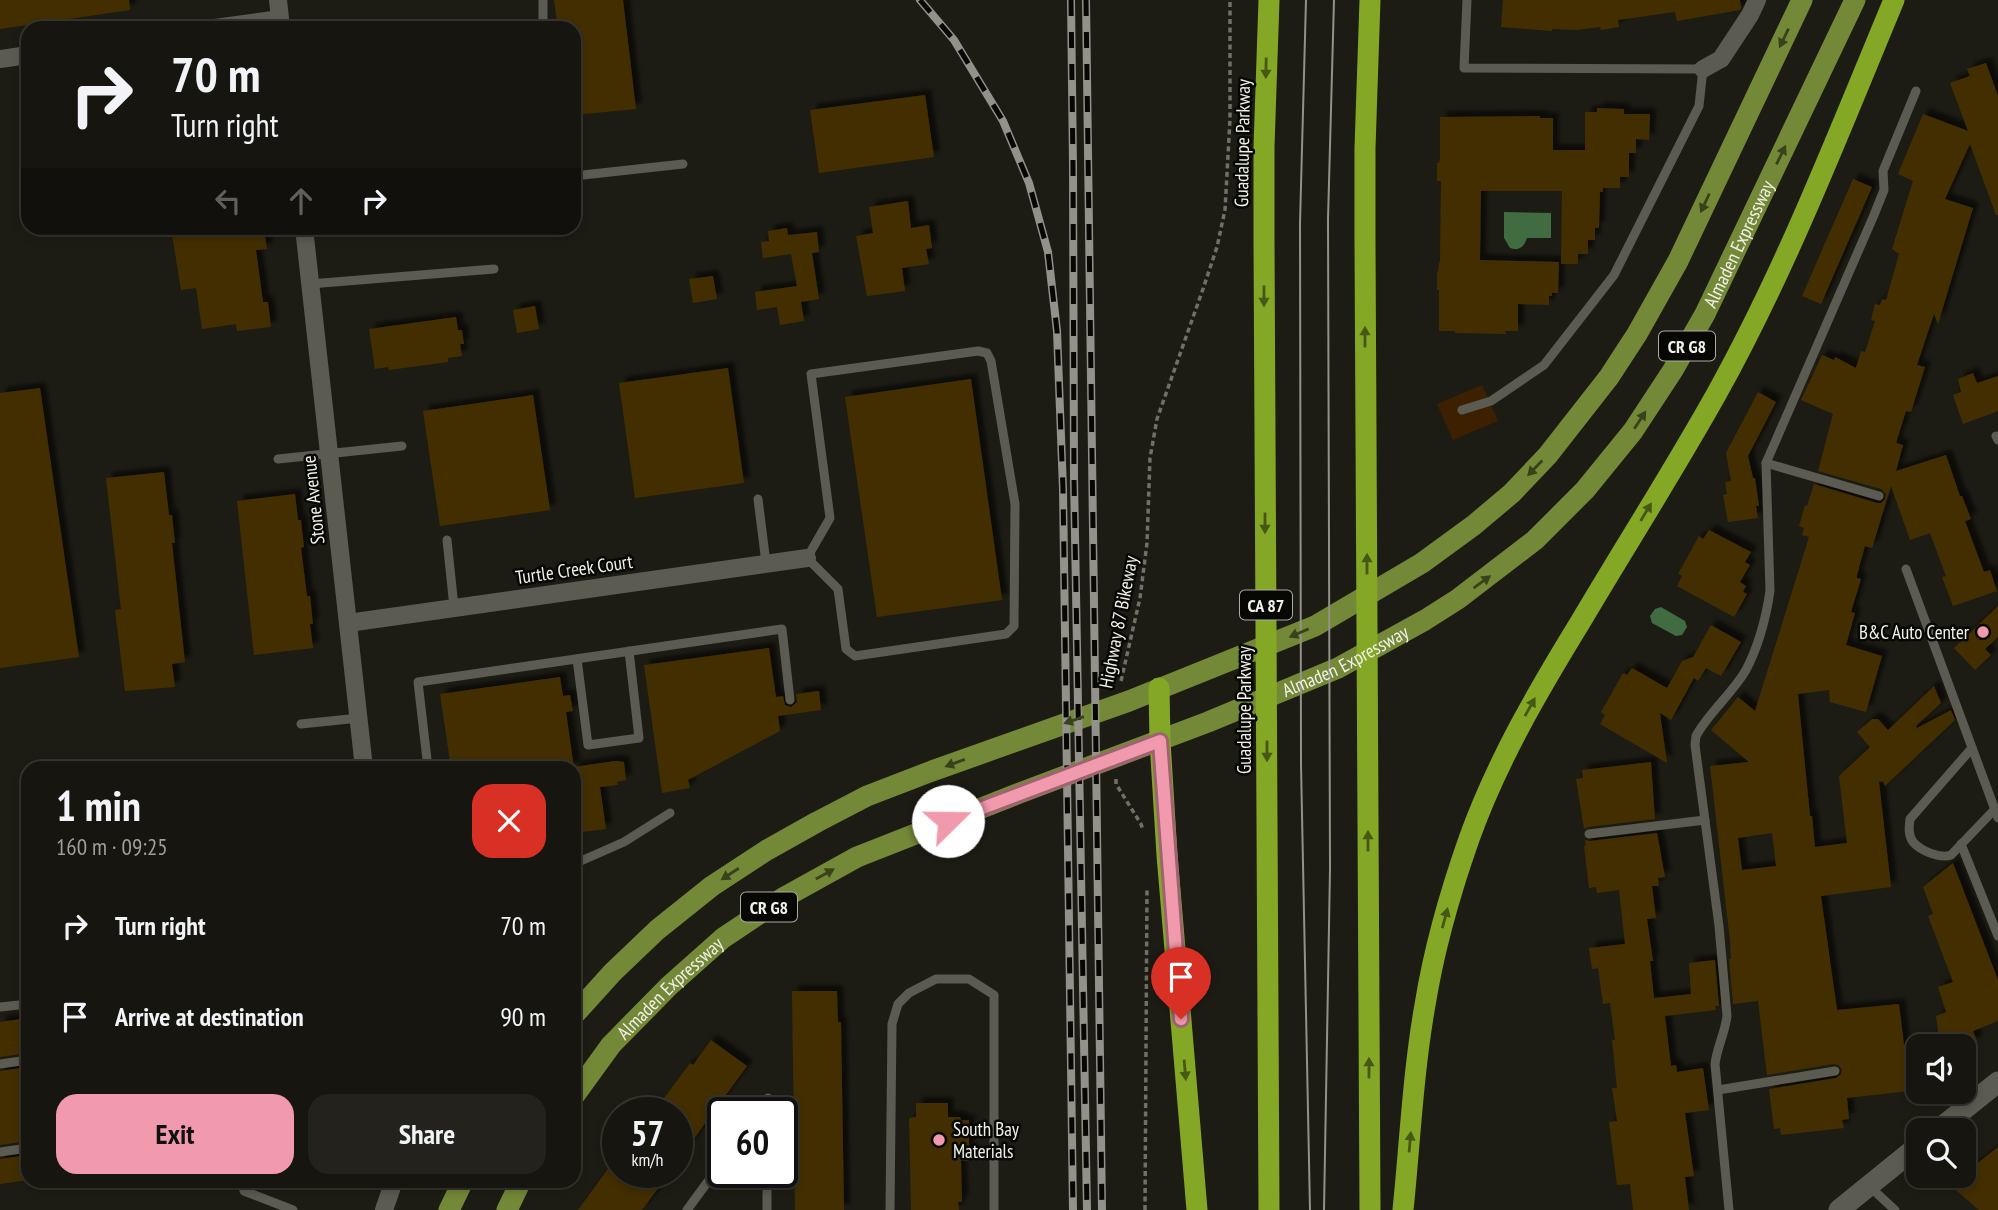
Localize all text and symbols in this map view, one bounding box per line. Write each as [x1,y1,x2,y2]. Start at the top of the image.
one-way arrow [1778,28,1790,48]
text: 70 m [171,42,260,106]
icon: right [56,49,147,140]
one-way arrow [1260,57,1272,79]
street label: Guadalupe Parkway [1229,78,1255,207]
text: Turn right [171,104,279,146]
one-way arrow [1775,145,1786,165]
street label: Almaden Expressway [1698,176,1779,311]
icon: left [209,182,247,220]
icon: ahead [282,182,320,220]
icon: right [355,182,393,220]
one-way arrow [1699,193,1711,213]
one-way arrow [1258,285,1270,307]
one-way arrow [1360,326,1371,348]
road number: CR G8 [1659,332,1715,360]
one-way arrow [1634,411,1647,430]
street label: Stone Avenue [296,454,330,546]
one-way arrow [1528,459,1544,476]
one-way arrow [1640,503,1653,522]
one-way arrow [1260,512,1271,534]
street label: Turtle Creek Court [514,549,635,589]
street label: Highway 87 Bikeway [1093,553,1143,690]
one-way arrow [1361,553,1373,575]
one-way arrow [1473,575,1491,589]
road number: CA 87 [1240,590,1292,620]
street label: Almaden Expressway [1278,619,1413,702]
place label: B&C Auto Center [1859,620,1970,644]
marker: B&C Auto Center [1975,624,1991,640]
one-way arrow [1288,628,1309,639]
street label: Guadalupe Parkway [1232,645,1256,774]
one-way arrow [1524,698,1536,717]
one-way arrow [1064,715,1085,726]
one-way arrow [1261,740,1273,762]
one-way arrow [944,758,965,769]
text: 1 min [56,778,141,833]
button: close [472,784,546,858]
position arrow [911,784,985,858]
one-way arrow [1362,830,1374,852]
text: 160 m · 09:25 [56,832,168,861]
one-way arrow [720,868,740,881]
one-way arrow [815,869,835,880]
road number: CR G8 [741,893,797,922]
icon: right [56,907,94,945]
one-way arrow [1440,907,1451,929]
text: Turn right [115,909,206,942]
text: 70 m [500,909,546,942]
street label: Almaden Expressway [612,931,729,1044]
pin [1151,947,1211,1019]
icon: arrive [1162,958,1200,996]
icon: arrive [56,998,94,1036]
text: Arrive at destination [115,1000,304,1033]
text: 90 m [500,1000,546,1033]
map controls [1906,1034,1976,1188]
button: sound [1906,1034,1976,1104]
one-way arrow [1363,1057,1375,1079]
one-way arrow [1180,1059,1191,1081]
button: Exit [56,1094,294,1174]
button: Share [308,1094,546,1174]
speed limit sign: 60 [707,1097,798,1188]
text: 57 [631,1110,664,1156]
place label: South Bay Materials [953,1117,1020,1163]
button: search [1906,1118,1976,1188]
one-way arrow [1404,1131,1415,1153]
marker: South Bay Materials [931,1132,947,1148]
text: km/h [632,1148,663,1171]

